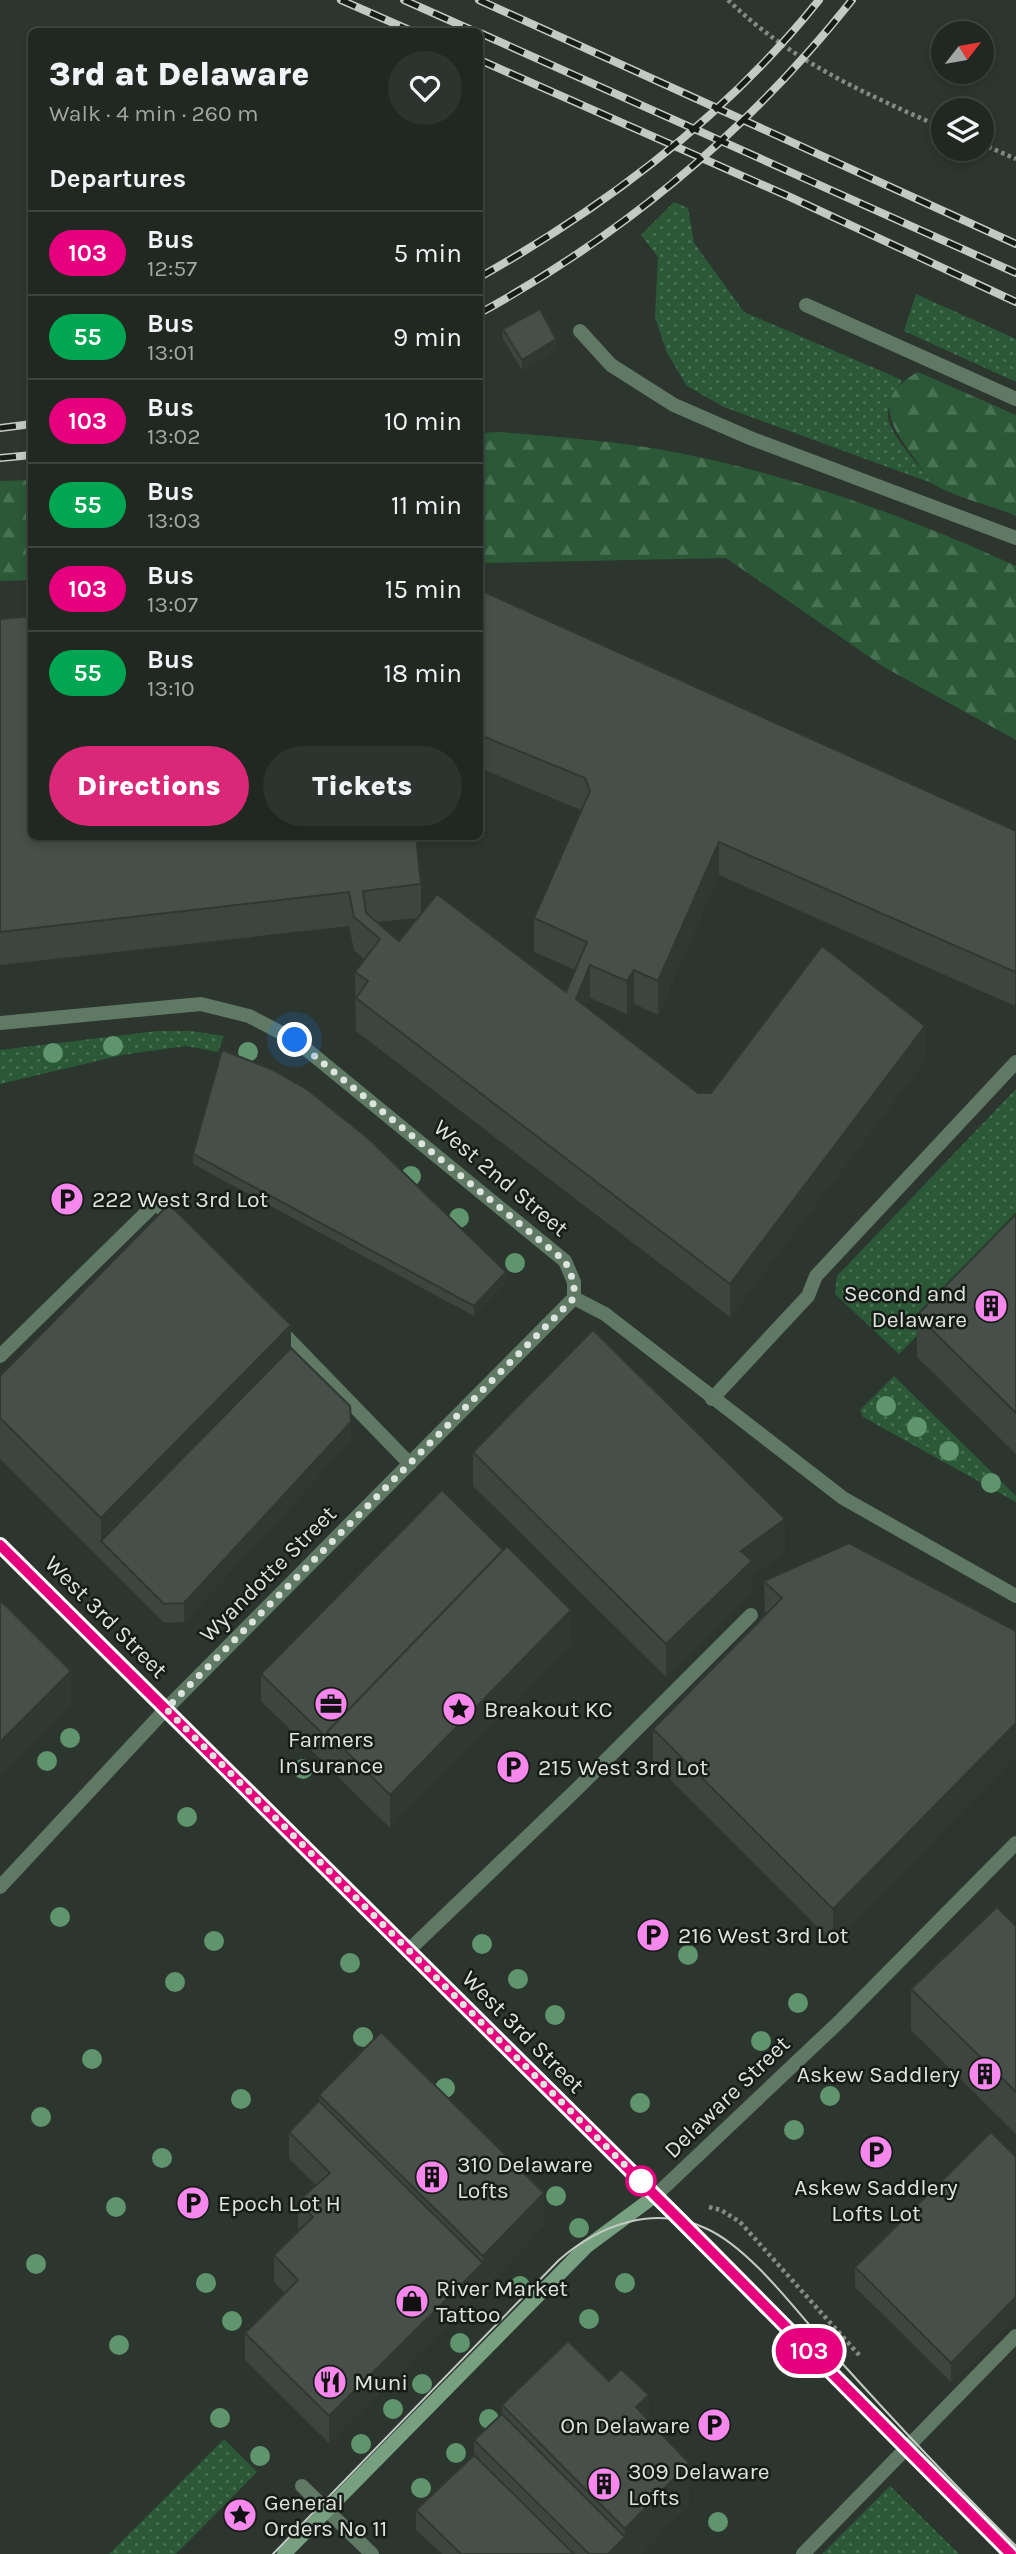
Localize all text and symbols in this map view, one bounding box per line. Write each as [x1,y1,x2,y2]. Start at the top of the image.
north arrow [931,21,994,84]
map controls [931,21,994,161]
button: heart [388,51,462,125]
text: 3rd at Delaware [49,55,309,93]
button: layers [931,98,994,161]
text: Walk · 4 min · 260 m [49,100,259,127]
text: Departures [49,163,186,194]
text: Bus [147,224,194,255]
text: 5 min [393,238,462,269]
text: 103 [68,239,107,267]
text: 12:57 [147,255,197,282]
text: Bus [147,308,194,339]
text: 9 min [393,322,462,353]
text: 55 [74,323,101,351]
text: 13:01 [147,339,195,366]
text: Bus [147,392,194,423]
text: 10 min [384,406,462,437]
text: 103 [68,407,107,435]
text: 13:02 [147,423,200,450]
text: Bus [147,476,194,507]
text: 11 min [391,490,462,521]
text: 55 [74,491,101,519]
text: 13:03 [147,507,201,534]
text: Bus [147,560,194,591]
text: 15 min [385,574,462,605]
text: 103 [68,575,107,603]
text: 13:07 [147,591,198,618]
text: Bus [147,644,194,675]
text: 18 min [383,658,462,689]
text: 55 [74,659,101,687]
text: 13:10 [147,675,195,702]
button: Directions [49,746,249,826]
button: Tickets [263,746,462,826]
your location [277,1022,312,1057]
street label: West 2nd Street [428,1114,574,1242]
parking icon: 222 West 3rd Lot [48,1180,86,1218]
place label: 222 West 3rd Lot [92,1186,269,1213]
place label: Second and Delaware [844,1280,967,1333]
building icon: Second and Delaware [972,1287,1010,1325]
street label: Wyandotte Street [194,1500,342,1648]
street label: West 3rd Street [39,1550,173,1684]
office icon: Farmers Insurance [312,1685,350,1723]
place icon: Breakout KC [440,1690,478,1728]
place label: Breakout KC [484,1696,613,1723]
place label: Farmers Insurance [279,1726,383,1779]
parking icon: 215 West 3rd Lot [494,1748,532,1786]
place label: 215 West 3rd Lot [538,1754,709,1781]
parking icon: 216 West 3rd Lot [634,1916,672,1954]
place label: 216 West 3rd Lot [678,1922,849,1949]
street label: West 3rd Street [456,1965,590,2099]
street label: Delaware Street [659,2030,796,2164]
building icon: Askew Saddlery [966,2055,1004,2093]
place label: Askew Saddlery [797,2061,960,2088]
parking icon: Askew Saddlery Lofts Lot [857,2133,895,2171]
place label: 310 Delaware Lofts [457,2151,593,2204]
building icon: 310 Delaware Lofts [413,2158,451,2196]
unlabelled marker [626,2166,656,2196]
place label: Askew Saddlery Lofts Lot [794,2174,958,2227]
parking icon: Epoch Lot H [174,2184,212,2222]
place label: Epoch Lot H [218,2190,341,2217]
place label: River Market Tattoo [436,2275,568,2328]
shop icon: River Market Tattoo [393,2282,431,2320]
line badge: 103 [769,2328,849,2374]
text: 103 [790,2337,828,2365]
restaurant icon: Muni [311,2363,349,2401]
place label: Muni [354,2369,408,2396]
parking icon: On Delaware [695,2406,733,2444]
place label: On Delaware [560,2412,690,2439]
place label: 309 Delaware Lofts [628,2458,770,2511]
building icon: 309 Delaware Lofts [585,2465,623,2503]
place label: General Orders No 11 [264,2489,387,2542]
place icon: General Orders No 11 [221,2496,259,2534]

